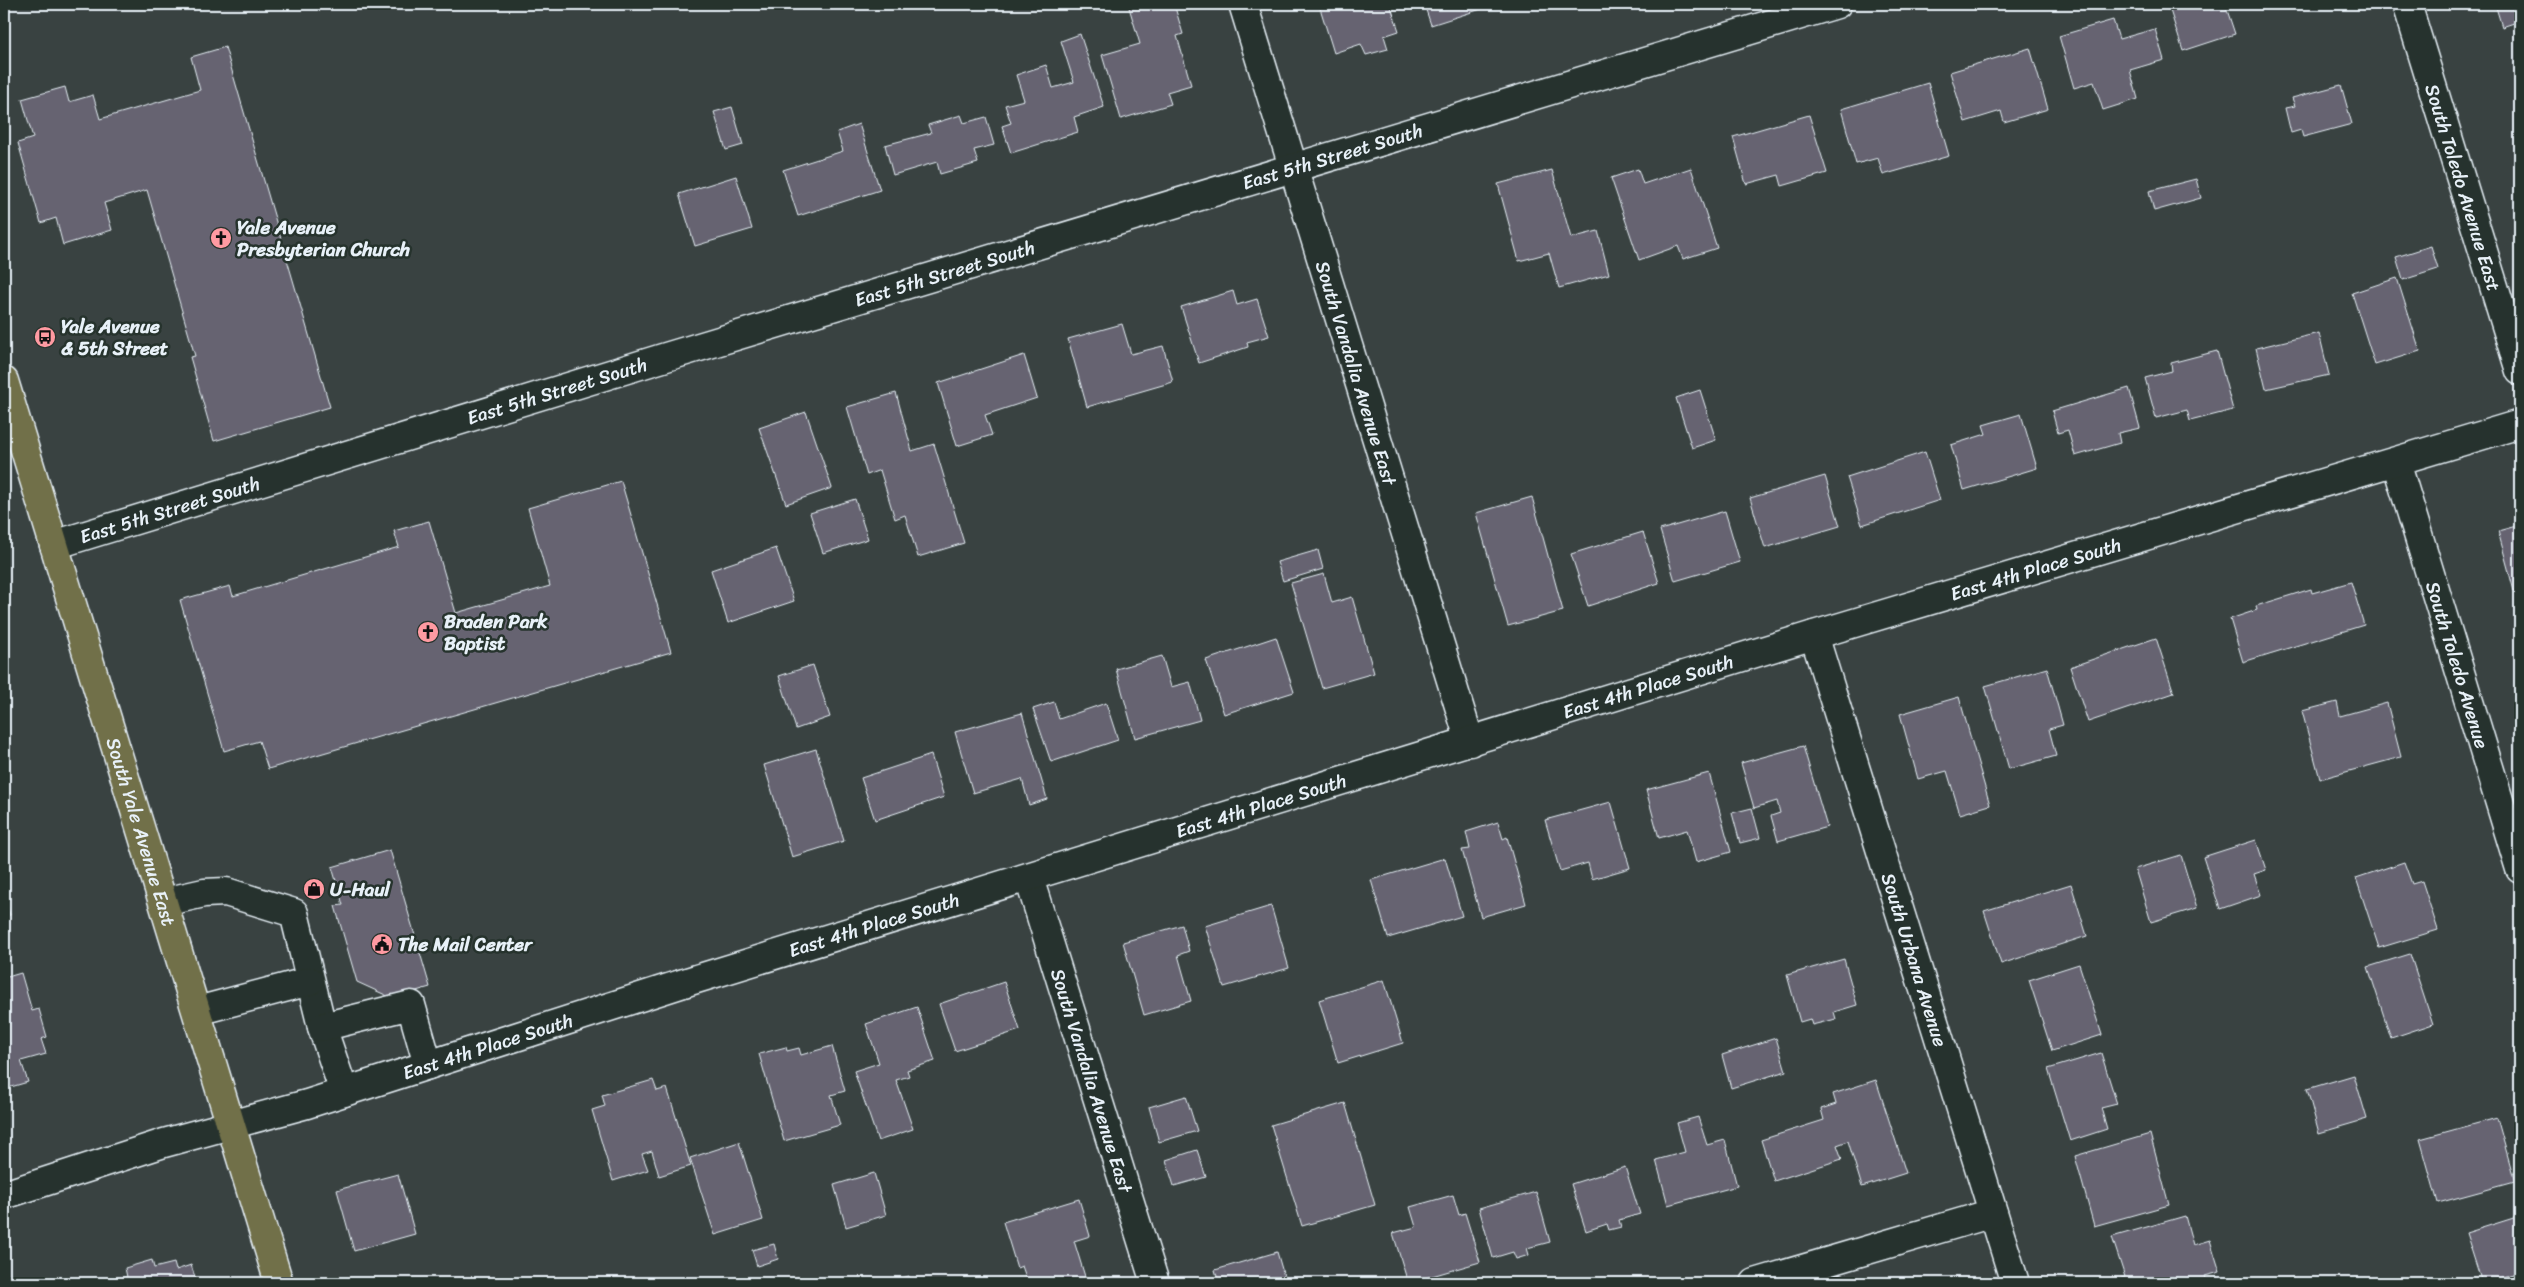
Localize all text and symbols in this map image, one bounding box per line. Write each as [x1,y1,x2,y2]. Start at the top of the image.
street label: South Toledo Avenue East [2416,80,2511,295]
street label: East 5th Street South [1238,113,1426,199]
place label: Yale Avenue Presbyterian Church [237,211,410,266]
church icon: Yale Avenue Presbyterian Church [209,226,233,250]
street label: East 5th Street South [850,230,1039,316]
street label: South Vandalia Avenue East [1306,257,1407,490]
place label: Yale Avenue & 5th Street [61,310,169,365]
bus stop icon: Yale Avenue & 5th Street [33,325,57,349]
street label: East 5th Street South [463,347,651,434]
street label: East 5th Street South [75,466,264,553]
street label: East 4th Place South [1946,528,2125,610]
street label: South Toledo Avenue [2417,577,2499,753]
place label: Braden Park Baptist [444,605,548,660]
church icon: Braden Park Baptist [416,620,440,644]
street label: East 4th Place South [1558,644,1737,728]
street label: South Yale Avenue East [97,733,186,930]
street label: East 4th Place South [1171,763,1350,847]
street label: South Urbana Avenue [1872,868,1957,1051]
place label: U-Haul [330,873,392,906]
shop icon: U-Haul [302,877,326,901]
street label: East 4th Place South [784,883,963,966]
place label: The Mail Center [398,928,534,961]
public building icon: The Mail Center [370,932,394,956]
street label: South Vandalia Avenue East [1042,964,1143,1198]
street label: East 4th Place South [398,1003,577,1089]

